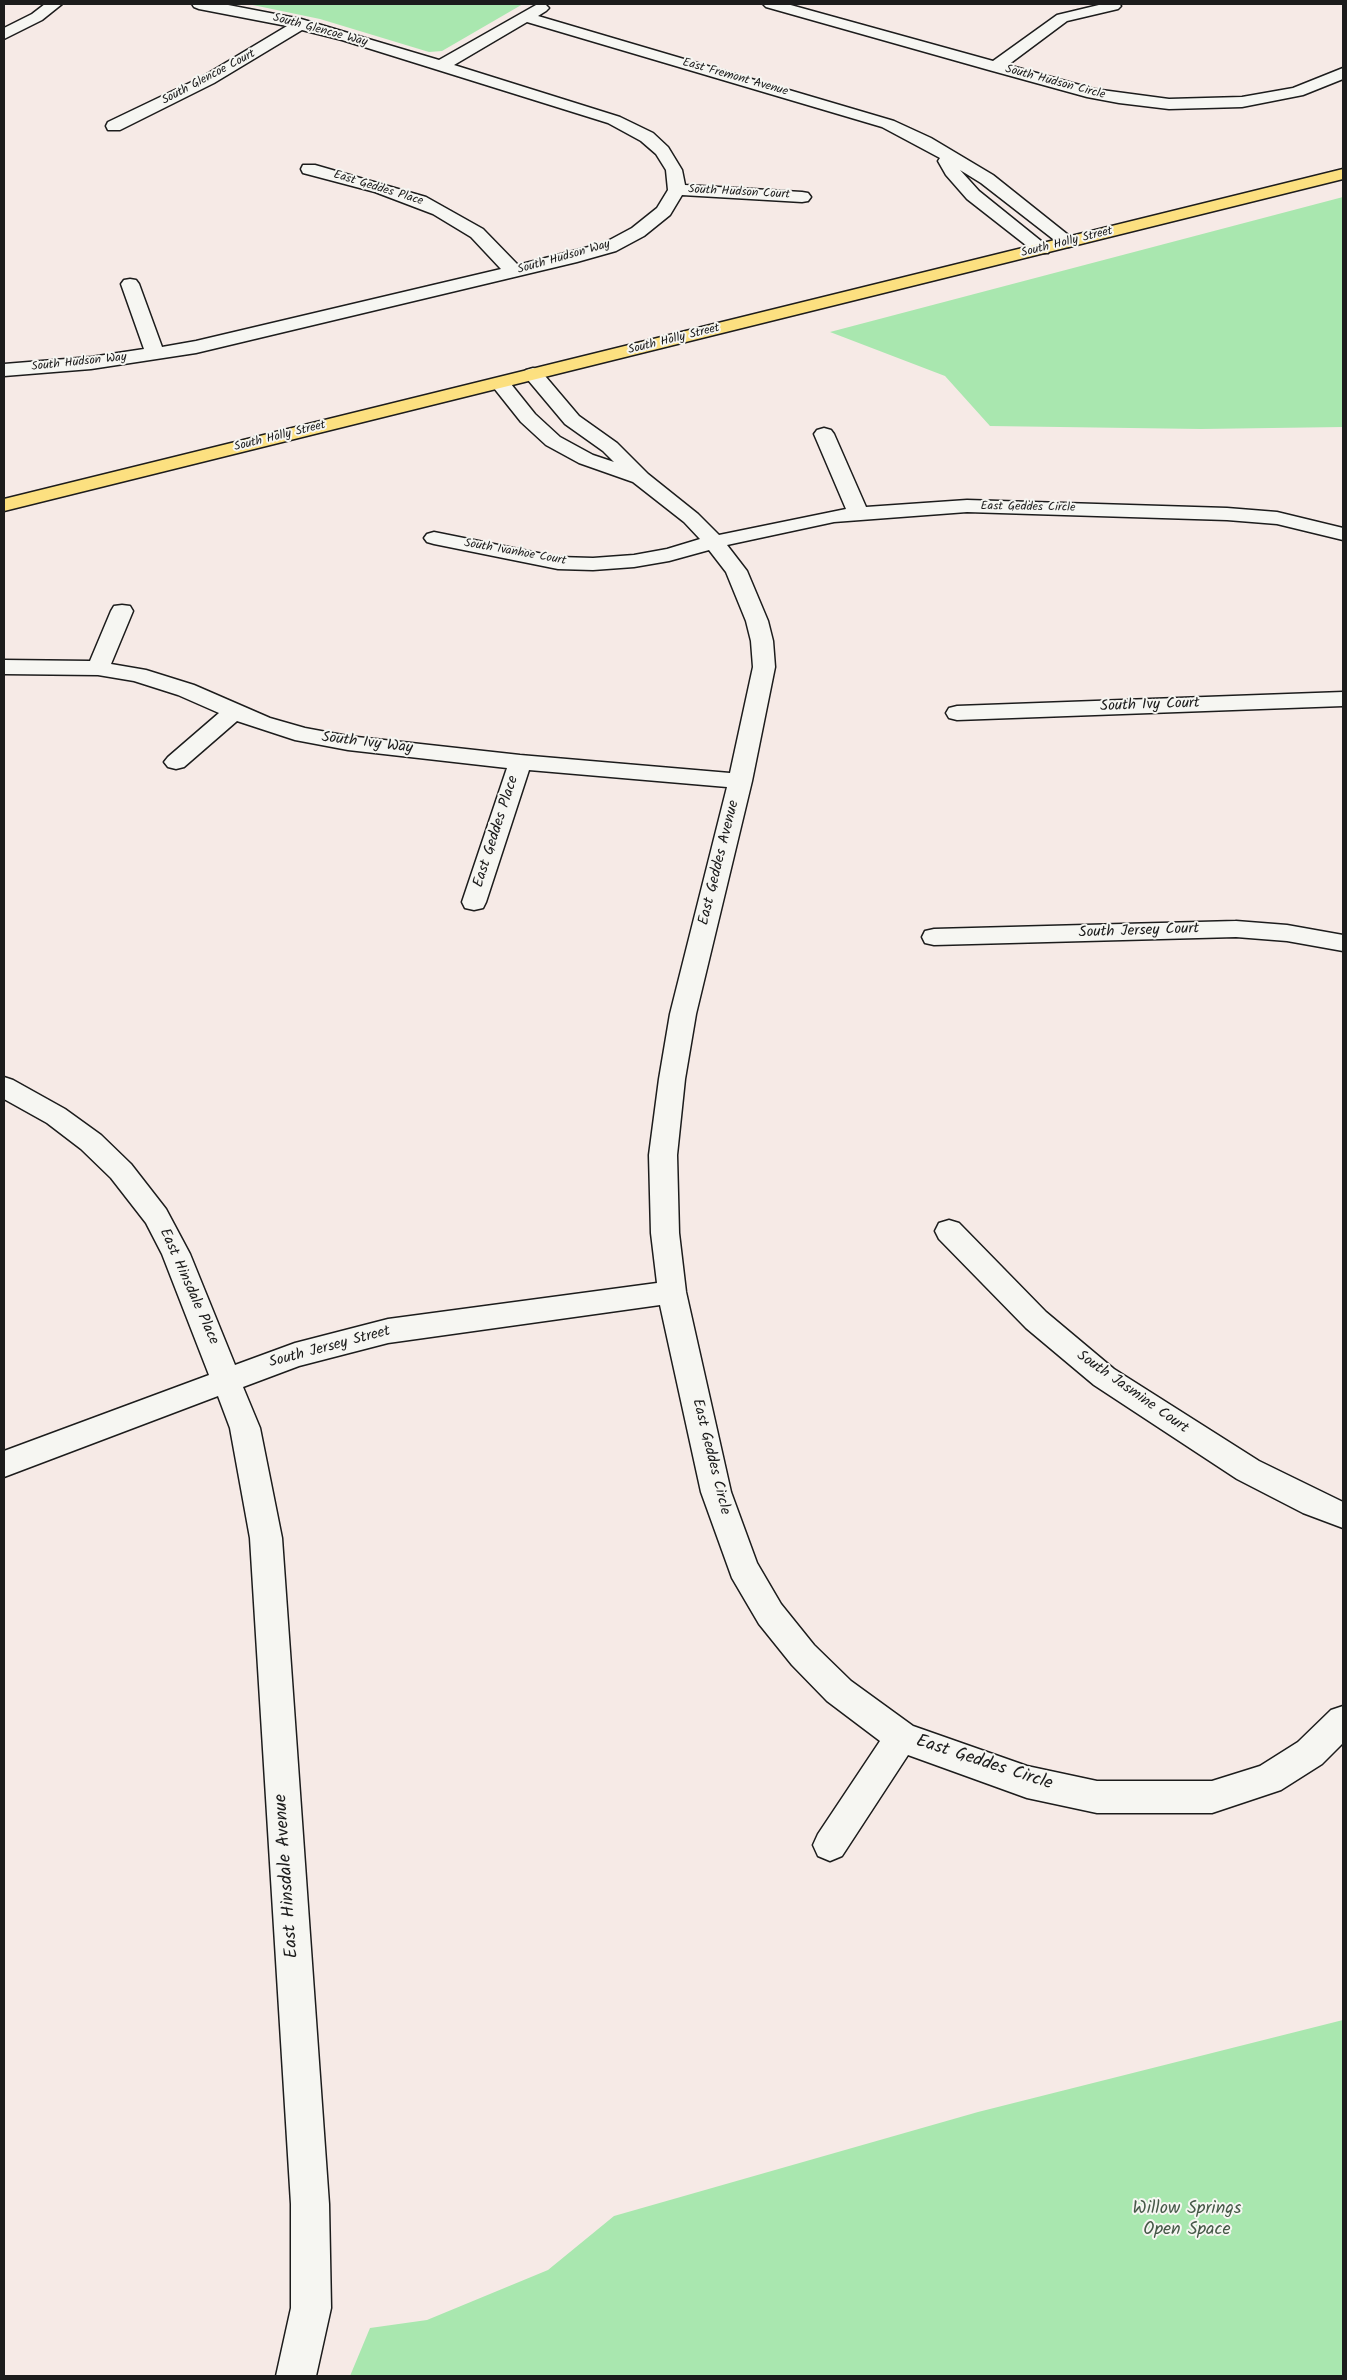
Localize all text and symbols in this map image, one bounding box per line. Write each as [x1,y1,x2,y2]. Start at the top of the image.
street label: South Glencoe Way [271,11,369,51]
street label: South Glencoe Court [160,47,258,109]
street label: East Fremont Avenue [681,56,789,100]
street label: South Hudson Circle [1004,63,1106,103]
street label: East Geddes Place [331,169,425,209]
street label: South Hudson Court [688,183,790,203]
street label: South Holly Street [1020,225,1114,261]
street label: South Hudson Way [516,238,612,278]
street label: South Holly Street [627,322,721,358]
street label: South Hudson Way [31,351,127,375]
street label: South Holly Street [233,419,327,455]
street label: East Geddes Circle [980,500,1076,516]
street label: South Ivanhoe Court [463,537,567,569]
street label: South Ivy Court [1100,695,1200,717]
street label: South Ivy Way [320,729,414,759]
street label: East Geddes Place [470,774,524,890]
street label: East Geddes Avenue [696,799,744,927]
street label: South Jersey Court [1078,921,1200,943]
street label: East Hinsdale Place [154,1226,222,1348]
street label: South Jersey Street [267,1323,393,1373]
street label: South Jasmine Court [1073,1348,1191,1438]
street label: East Geddes Circle [687,1397,733,1517]
street label: East Geddes Circle [913,1732,1055,1796]
street label: East Hinsdale Avenue [271,1793,305,1959]
park label: Willow Springs Open Space [1133,2199,1241,2242]

